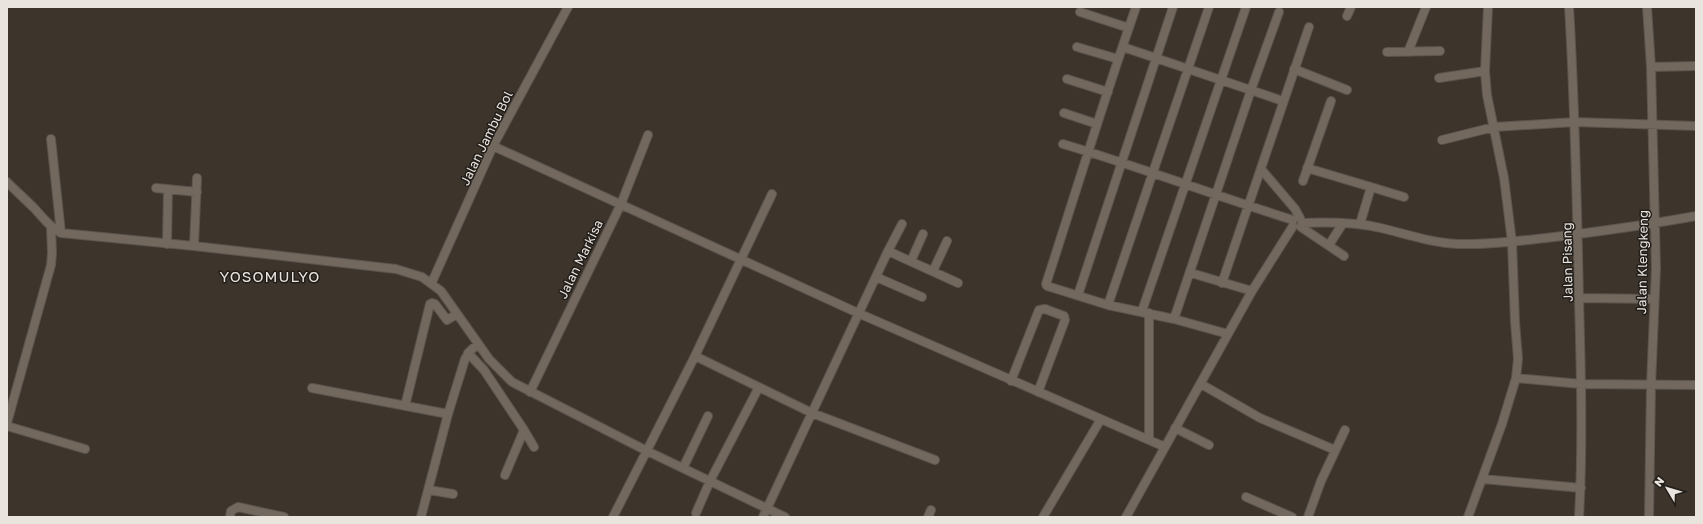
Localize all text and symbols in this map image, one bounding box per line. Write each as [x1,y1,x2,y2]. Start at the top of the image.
street label: Jalan Jambu Bol [456,88,516,188]
street label: Jalan Klengkeng [1633,210,1651,314]
street label: Jalan Markisa [554,217,606,301]
street label: Jalan Pisang [1558,222,1576,302]
district label: YOSOMULYO [220,267,320,285]
north arrow [1647,468,1687,508]
text: N [1651,474,1666,489]

